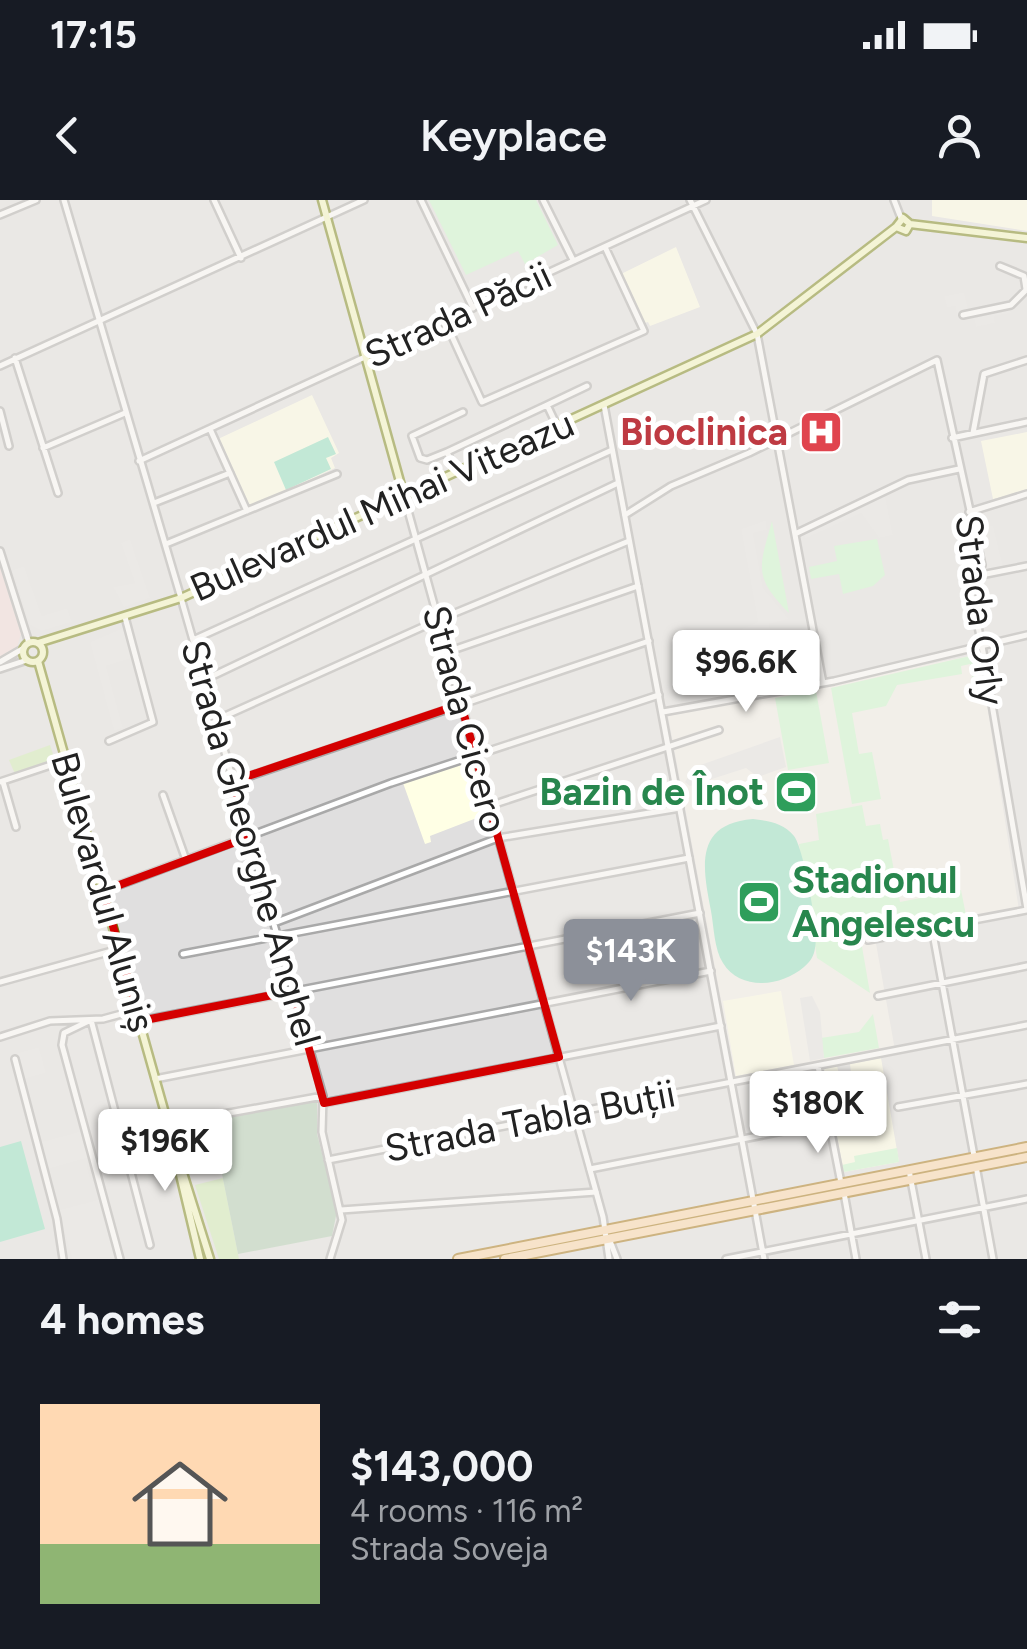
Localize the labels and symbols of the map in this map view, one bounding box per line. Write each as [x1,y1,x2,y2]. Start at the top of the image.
street label: Strada Păcii [358,252,558,378]
street label: Bulevardul Mihai Viteazu [183,401,581,611]
place label: Bioclinica [620,409,788,455]
hospital icon: Bioclinica [798,409,844,455]
street label: Strada Orly [945,512,1015,708]
street label: Strada Cicero [413,600,517,838]
pin: $96.6K [665,630,827,715]
street label: Strada Gheorghe Anghel [171,635,331,1051]
street label: Bulevardul Aluniș [41,747,165,1037]
place label: Bazin de Înot [539,769,764,815]
sports icon: Bazin de Înot [773,769,819,815]
place label: Stadionul Angelescu [792,857,975,947]
sports icon: Stadionul Angelescu [736,879,782,925]
pin: $143K [561,919,701,1004]
street label: Strada Tabla Buții [381,1070,679,1172]
pin: $180K [748,1071,888,1156]
pin: $196K [95,1109,235,1194]

